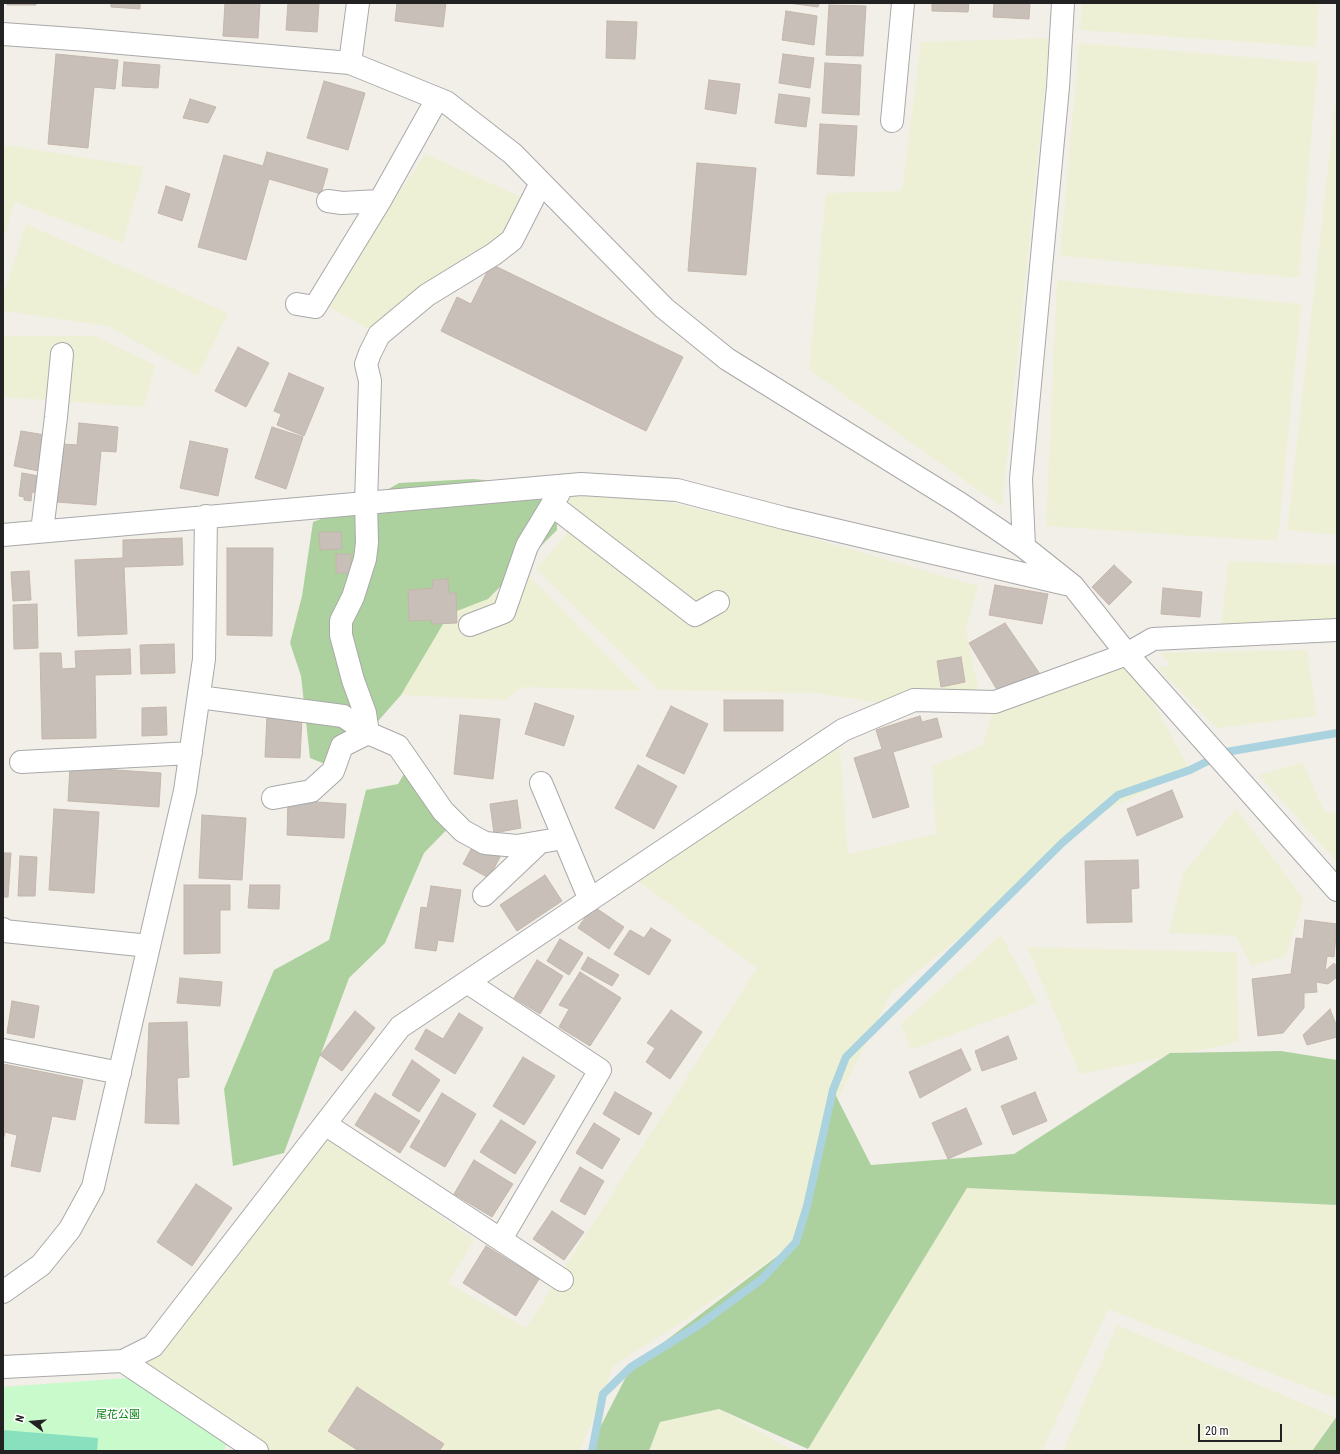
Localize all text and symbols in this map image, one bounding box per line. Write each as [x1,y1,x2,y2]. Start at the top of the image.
north arrow [12,1402,52,1442]
park label: 尾花公園 [96,1408,140,1422]
text: N [13,1414,27,1424]
scale bar [1200,1416,1284,1442]
text: 20 m [1205,1424,1229,1438]

